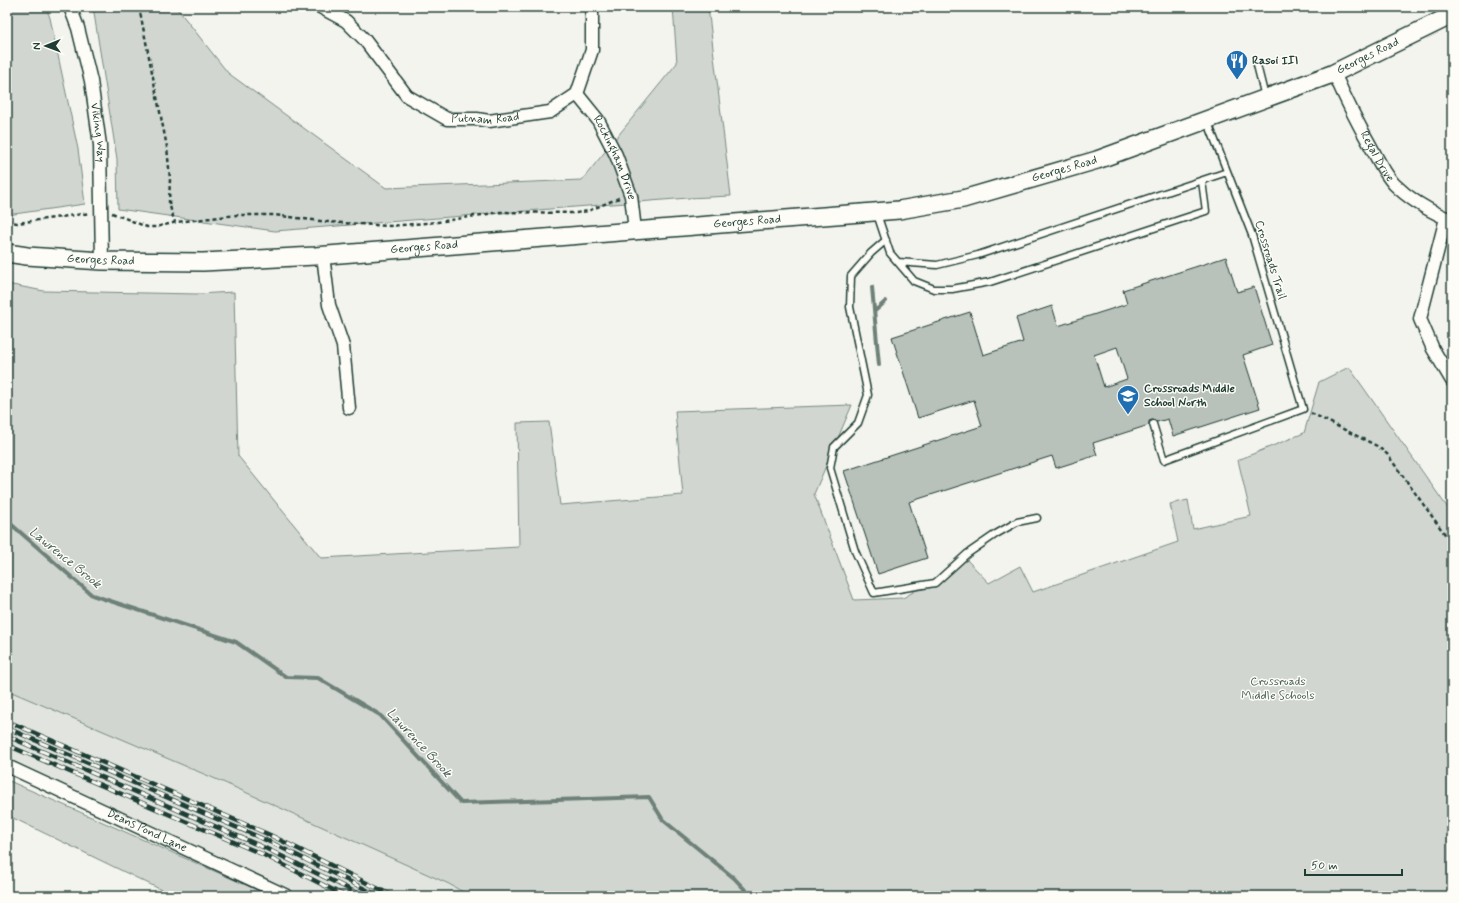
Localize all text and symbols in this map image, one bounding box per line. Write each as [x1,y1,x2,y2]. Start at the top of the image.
north arrow [26,26,66,66]
street label: Georges Road [1334,34,1402,79]
text: N [30,42,44,50]
restaurant icon: Rasoi III [1224,48,1250,81]
place label: Rasoi III [1252,53,1298,69]
street label: Viking Way [86,102,108,162]
street label: Putnam Road [451,109,520,129]
street label: Rockingham Drive [589,112,639,201]
street label: Regal Drive [1356,128,1398,186]
street label: Georges Road [1030,152,1099,187]
street label: Georges Road [713,211,782,233]
street label: Crossroads Trail [1250,218,1290,302]
street label: Georges Road [390,237,459,258]
street label: Georges Road [66,251,135,269]
place label: Crossroads Middle School North [1144,381,1235,411]
school or university icon: Crossroads Middle School North [1115,383,1141,416]
water label: Lawrence Brook [25,524,106,593]
park label: Crossroads Middle Schools [1241,674,1315,704]
water label: Lawrence Brook [383,705,456,782]
street label: Deans Pond Lane [104,805,190,856]
scale bar [1305,851,1402,877]
text: 50 m [1311,858,1338,874]

